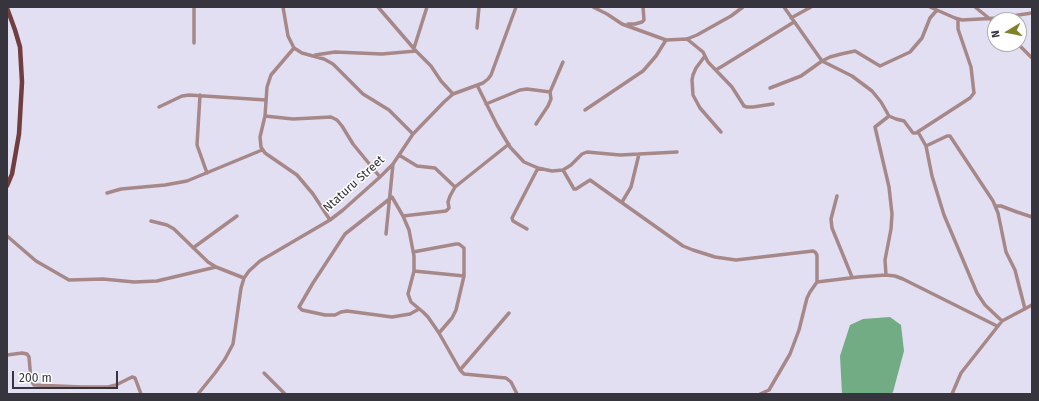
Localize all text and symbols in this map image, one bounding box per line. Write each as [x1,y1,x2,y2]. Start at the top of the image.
north arrow [987,12,1027,52]
text: N [989,29,1003,39]
street label: Ntaturu Street [320,153,388,215]
scale bar [14,363,120,389]
text: 200 m [19,371,52,385]

